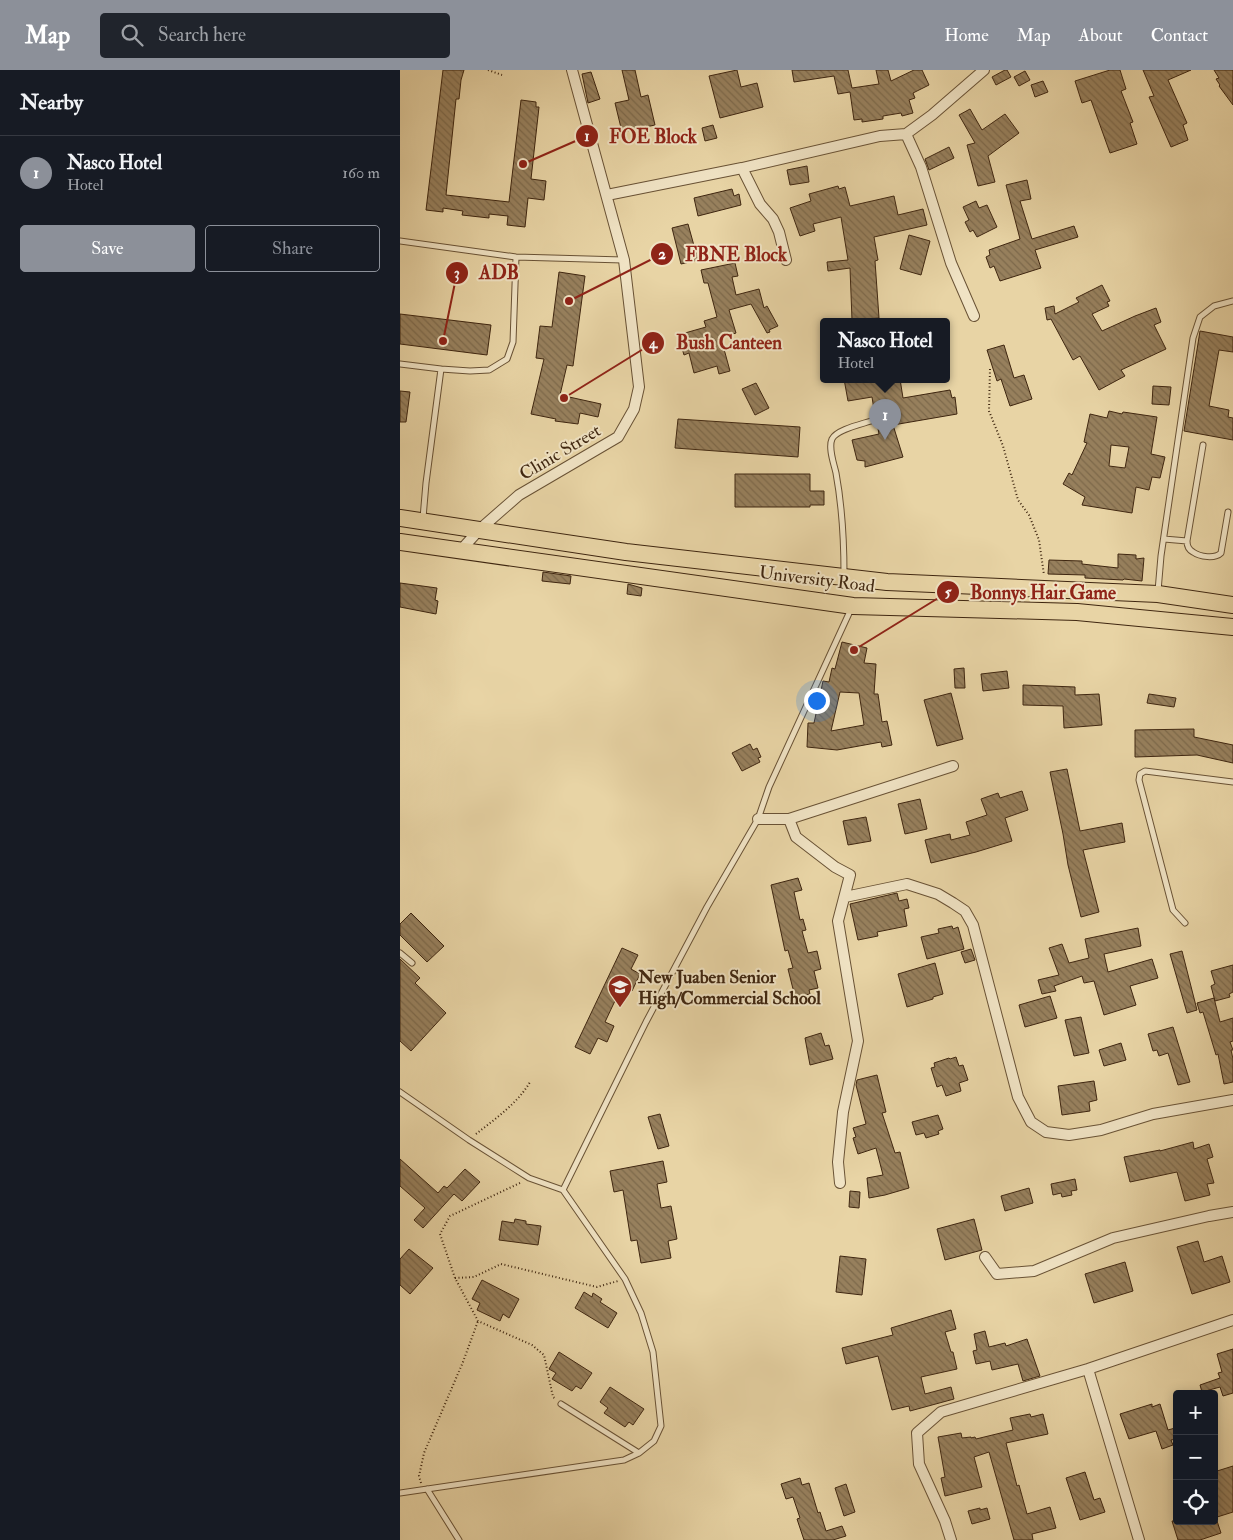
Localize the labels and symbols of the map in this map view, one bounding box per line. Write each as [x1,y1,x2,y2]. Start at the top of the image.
callout: FOE Block [574,119,707,153]
text: FOE Block [609,125,698,149]
text: 1 [584,127,590,146]
callout: FBNE Block [650,237,797,271]
text: FBNE Block [685,243,788,267]
text: 2 [658,245,666,264]
callout: ADB [444,256,529,290]
text: ADB [478,261,519,285]
text: 3 [454,264,460,283]
callout: Bush Canteen [641,326,791,360]
text: Bush Canteen [676,331,782,355]
text: 4 [648,334,658,353]
pin: 1 [869,399,901,440]
street label: Clinic Street [515,419,605,486]
street label: University Road [758,561,876,598]
callout: Bonnys Hair Game [935,575,1126,609]
text: Bonnys Hair Game [970,581,1116,606]
text: 5 [945,583,952,602]
your location [804,688,830,714]
place label: New Juaben Senior High/Commercial School [637,966,821,1010]
school or university icon: New Juaben Senior High/Commercial School [607,974,633,1008]

